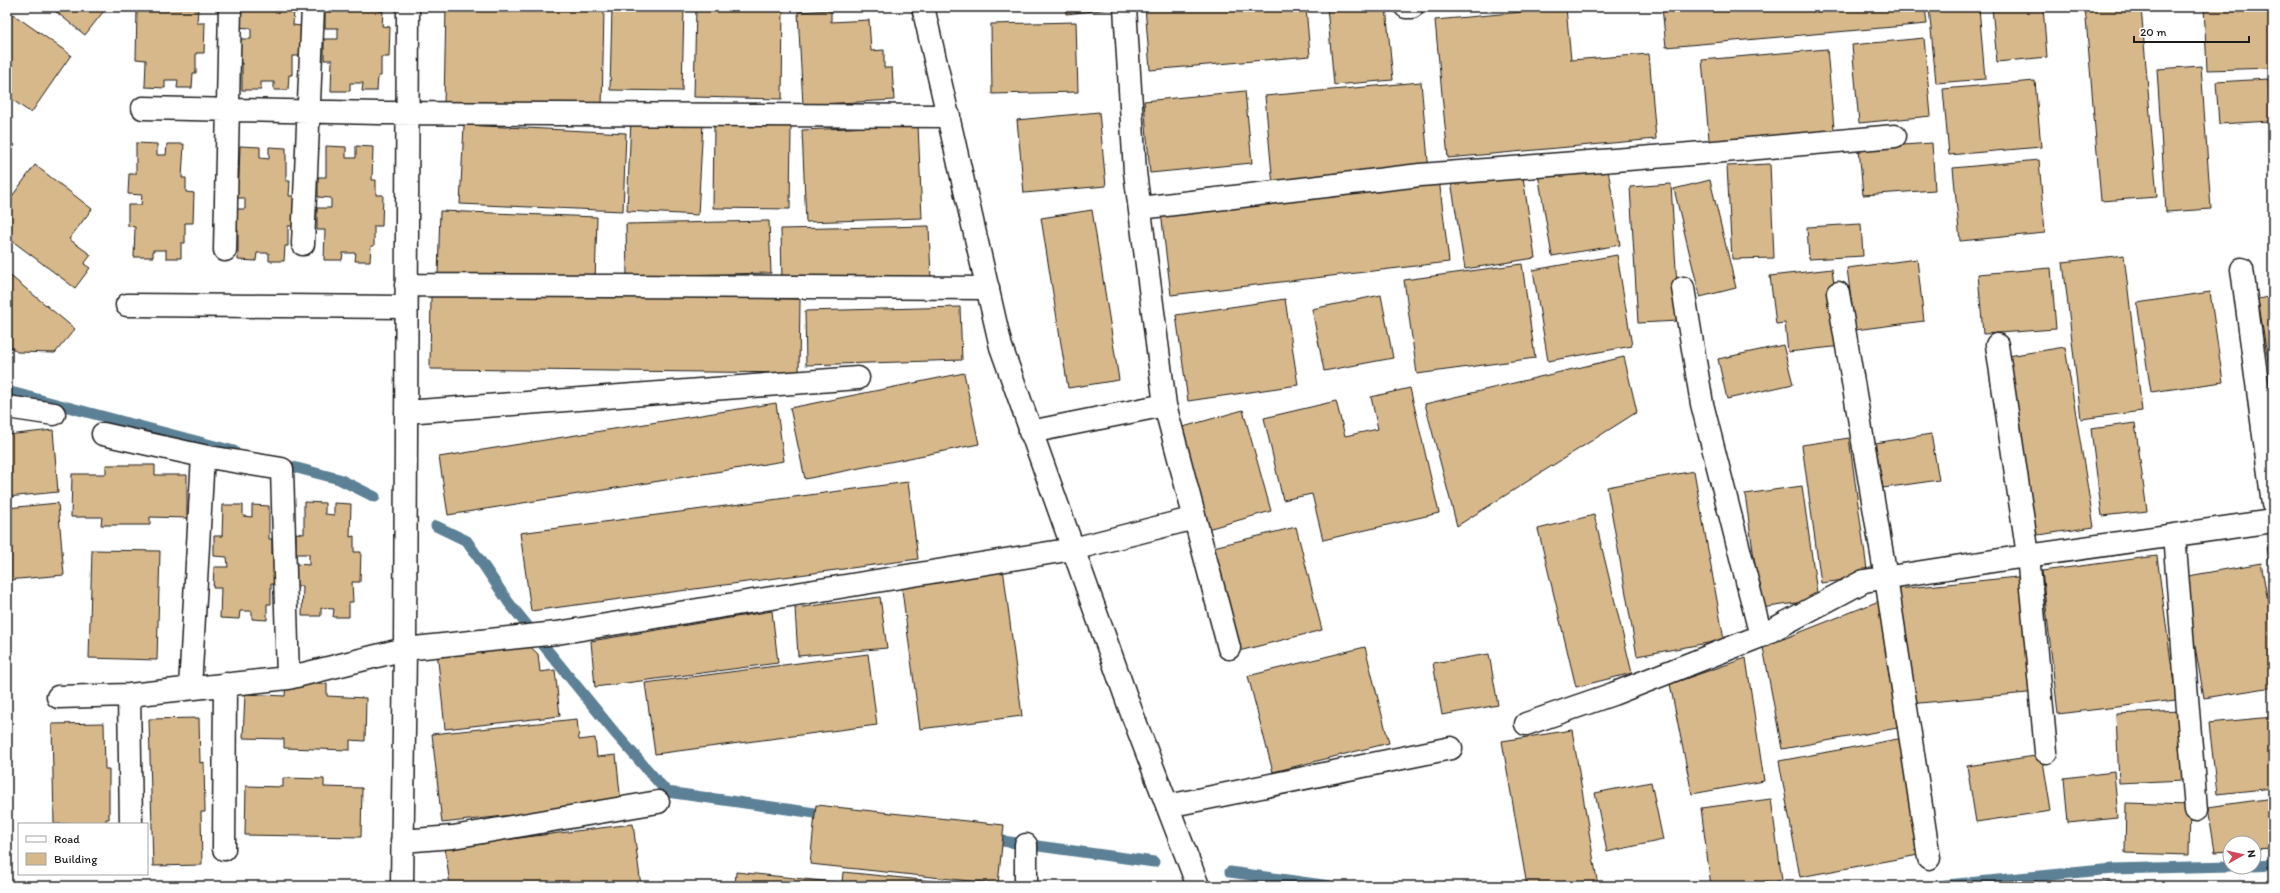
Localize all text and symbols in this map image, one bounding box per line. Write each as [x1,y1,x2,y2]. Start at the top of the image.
scale bar [2134,18,2249,44]
text: 20 m [2140,25,2167,39]
legend [18,823,148,875]
text: Road [54,832,80,846]
north arrow [2222,835,2262,875]
text: N [2244,849,2258,858]
text: Building [54,852,98,866]

